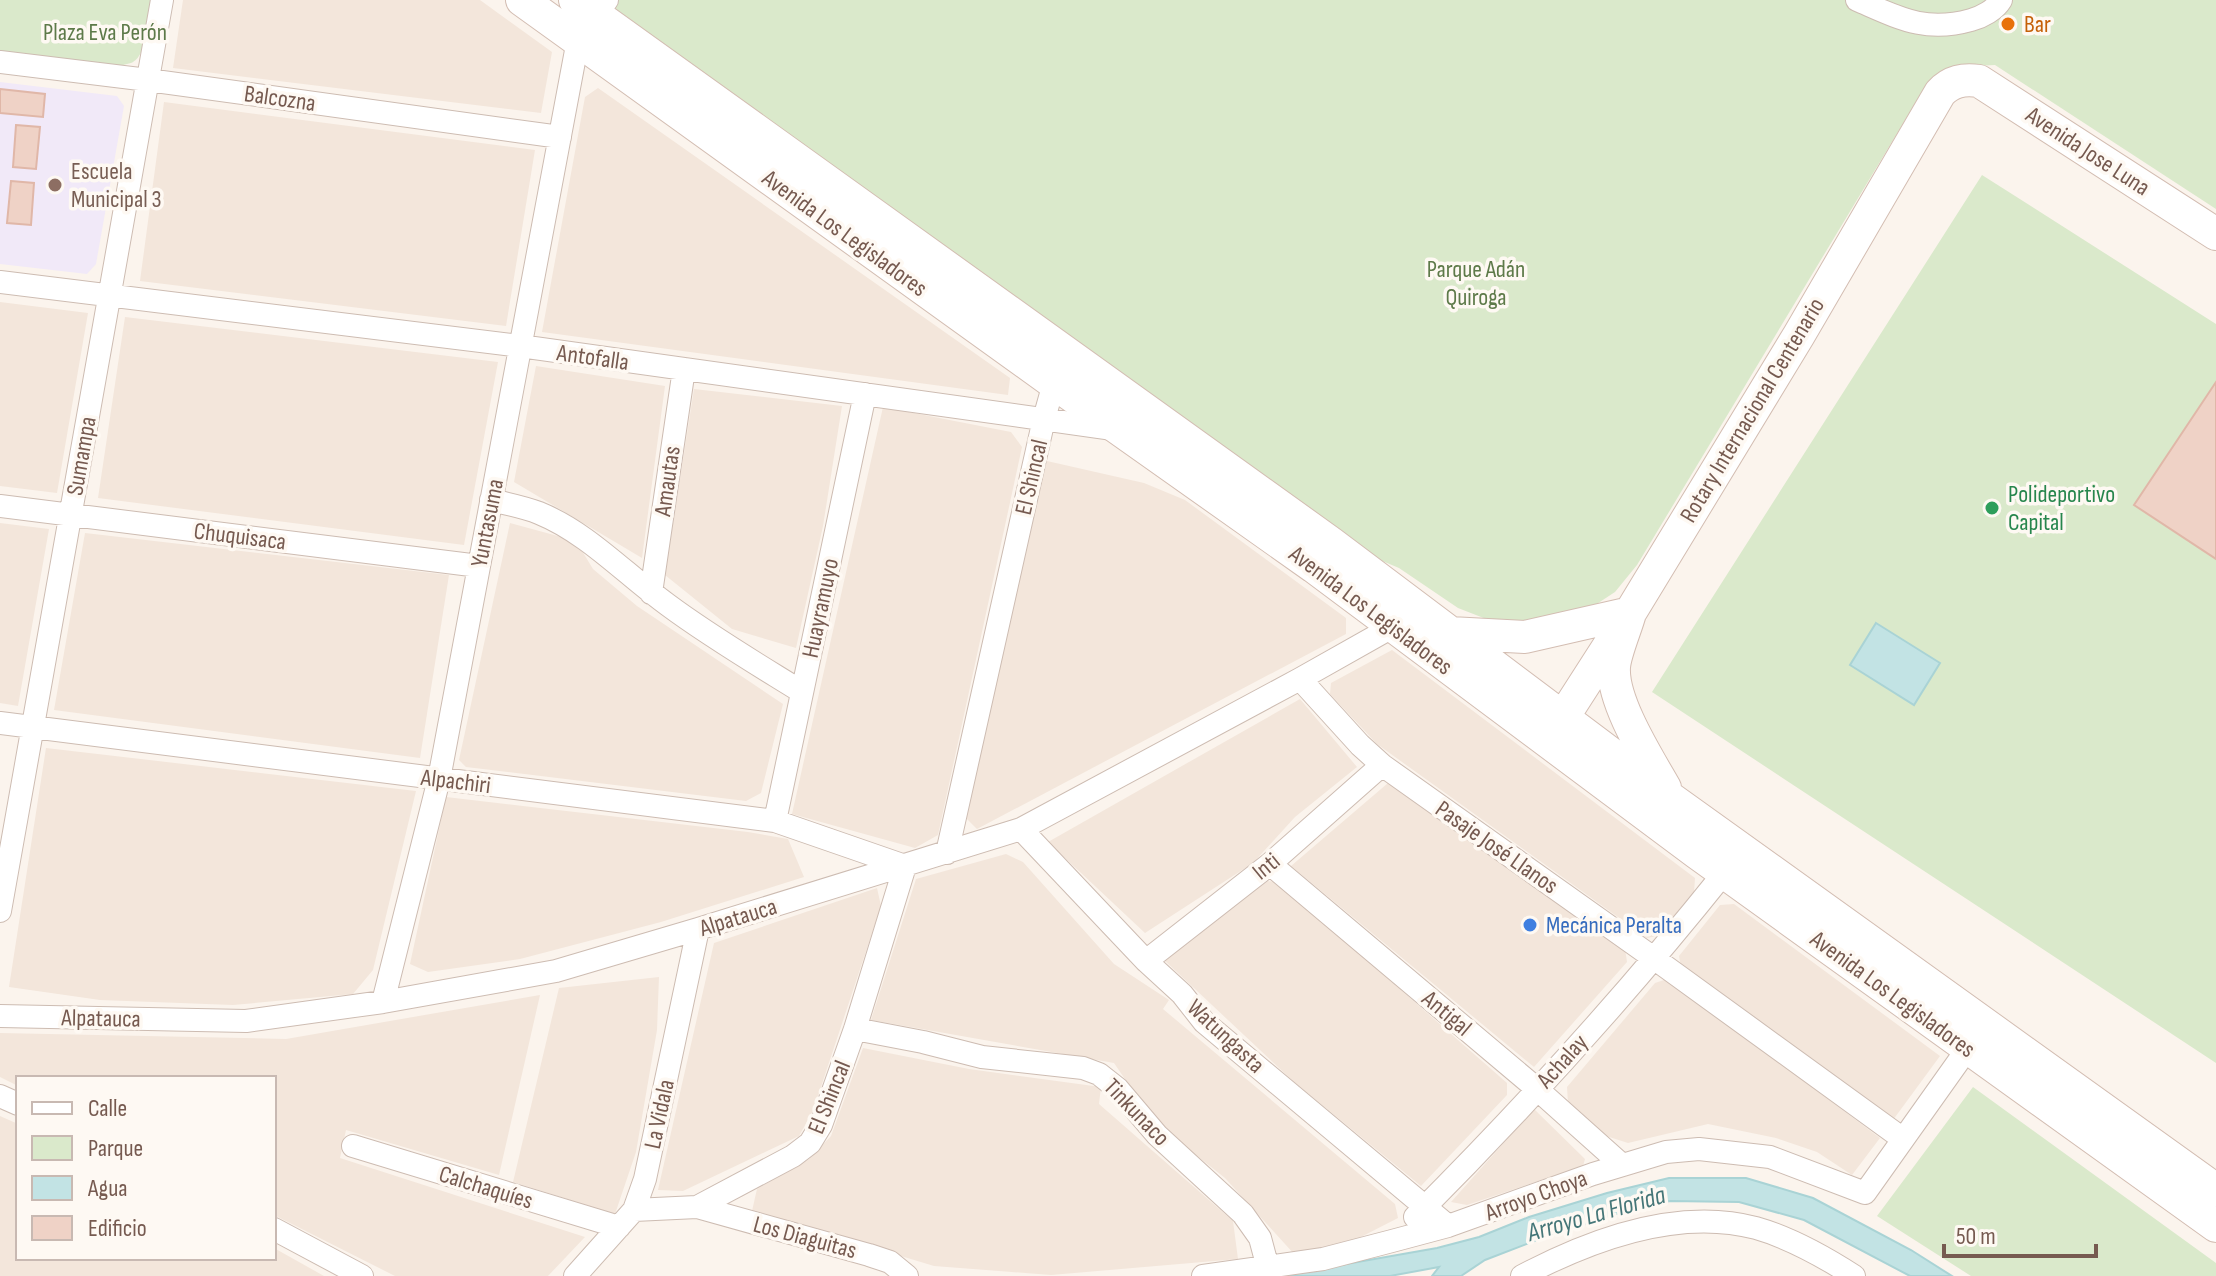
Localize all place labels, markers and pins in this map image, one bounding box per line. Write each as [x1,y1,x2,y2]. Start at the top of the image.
place label: Bar [2024,10,2051,39]
marker: Bar [1999,15,2017,33]
place label: Escuela Municipal 3 [71,157,162,214]
marker: Escuela Municipal 3 [46,176,64,194]
place label: Polideportivo Capital [2008,480,2115,537]
marker: Polideportivo Capital [1983,499,2001,517]
place label: Mecánica Peralta [1546,911,1682,940]
marker: Mecánica Peralta [1521,916,1539,934]

